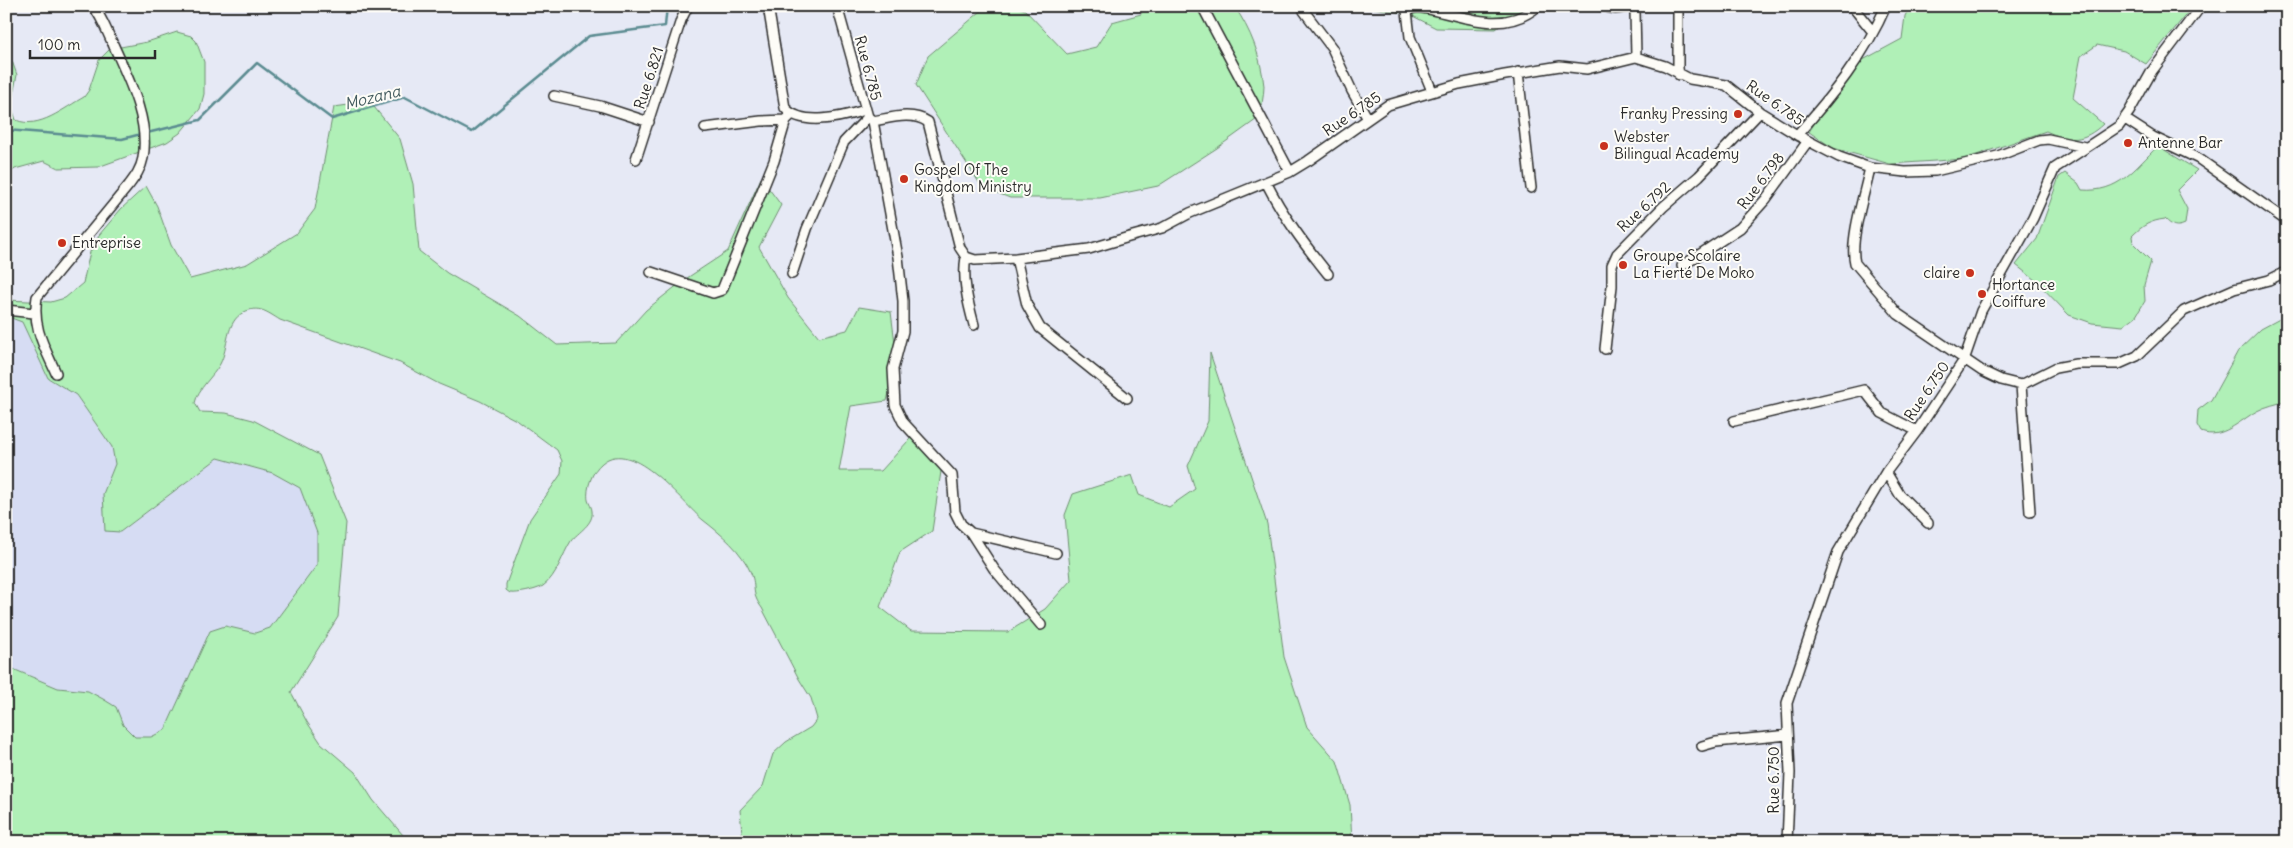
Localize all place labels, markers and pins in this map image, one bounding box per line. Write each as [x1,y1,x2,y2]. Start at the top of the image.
place label: Franky Pressing [1620,104,1728,123]
marker: Franky Pressing [1732,108,1744,120]
place label: Webster Bilingual Academy [1614,127,1739,163]
place label: Antenne Bar [2138,133,2223,152]
marker: Antenne Bar [2122,137,2134,149]
marker: Webster Bilingual Academy [1598,140,1610,152]
place label: Gospel Of The Kingdom Ministry [914,160,1032,196]
marker: Gospel Of The Kingdom Ministry [898,173,910,185]
place label: Entreprise [72,233,141,252]
marker: Entreprise [56,237,68,249]
place label: Groupe Scolaire La Fierté De Moko [1633,246,1755,282]
marker: Groupe Scolaire La Fierté De Moko [1617,259,1629,271]
place label: claire [1923,263,1960,282]
marker: claire [1964,267,1976,279]
place label: Hortance Coiffure [1992,275,2055,311]
marker: Hortance Coiffure [1976,288,1988,300]

